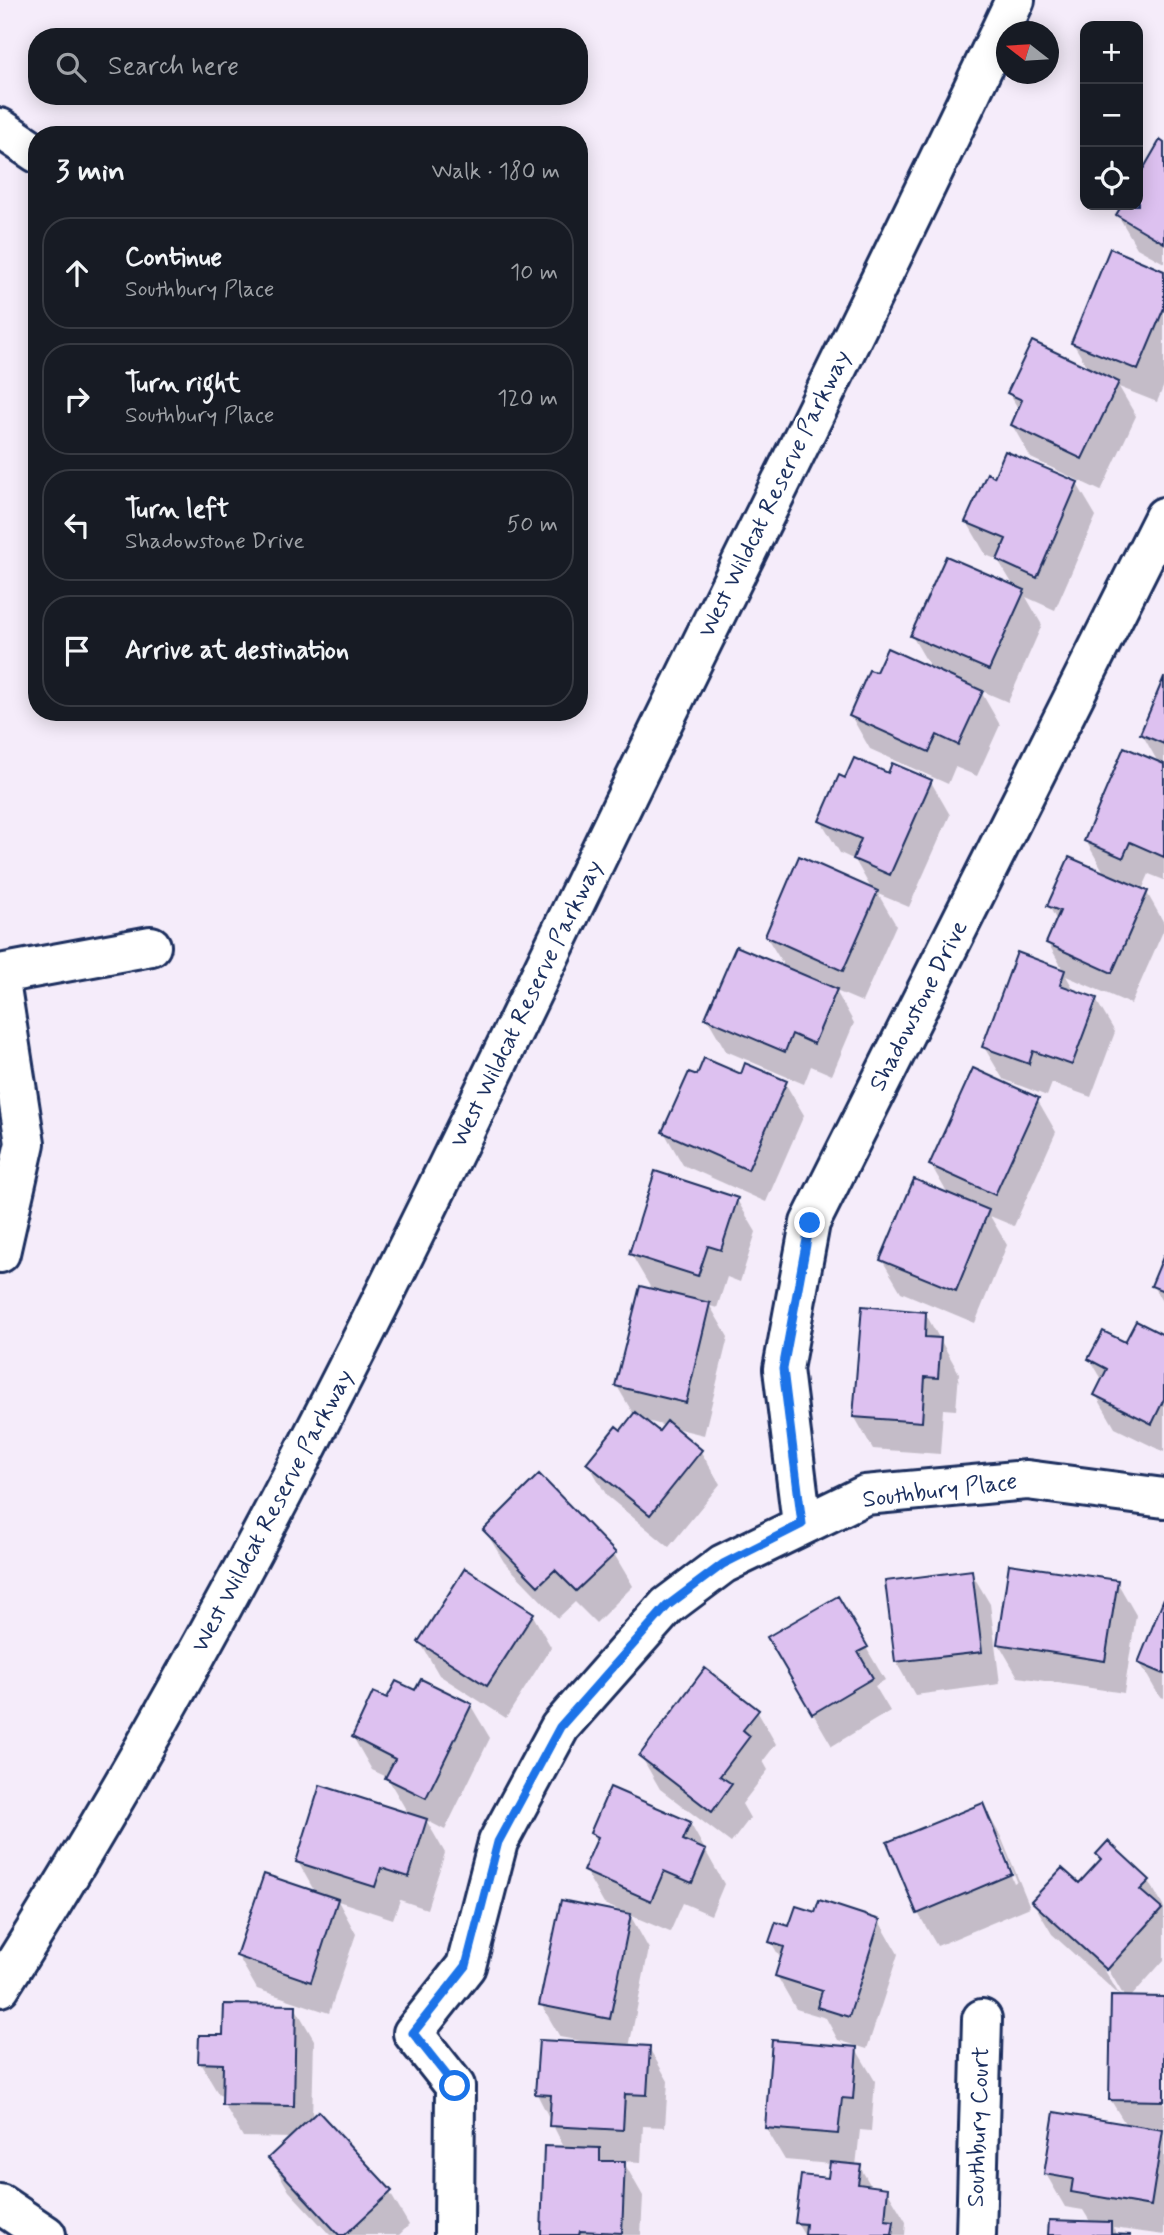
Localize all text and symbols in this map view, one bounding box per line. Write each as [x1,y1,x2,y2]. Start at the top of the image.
north arrow [996,21,1059,84]
map controls [1080,21,1143,210]
button: + [1080,21,1143,84]
search box [28,28,588,105]
icon: search [52,48,90,86]
text: Search here [108,50,239,84]
button: − [1080,84,1143,147]
button: locate [1080,147,1143,210]
text: 3 min [56,152,125,191]
text: Walk · 180 m [431,157,560,187]
text: Continue [125,241,222,275]
icon: ahead [58,254,96,292]
text: 10 m [510,258,558,288]
text: Southbury Place [125,275,274,305]
street label: West Wildcat Reserve Parkway [692,345,858,643]
text: Turn right [125,367,241,401]
icon: right [58,380,96,418]
text: 120 m [497,384,558,414]
text: Southbury Place [125,401,274,431]
text: Turn left [125,493,229,527]
icon: left [58,506,96,544]
text: 50 m [507,510,558,540]
text: Shadowstone Drive [125,527,305,557]
icon: arrive [58,632,96,670]
text: Arrive at destination [125,634,349,668]
street label: West Wildcat Reserve Parkway [444,855,610,1153]
street label: Shadowstone Drive [863,915,975,1096]
route end [794,1207,825,1238]
street label: West Wildcat Reserve Parkway [185,1364,361,1658]
street label: Southbury Place [861,1466,1019,1516]
street label: Southbury Court [961,2046,997,2208]
route start [439,2070,470,2101]

